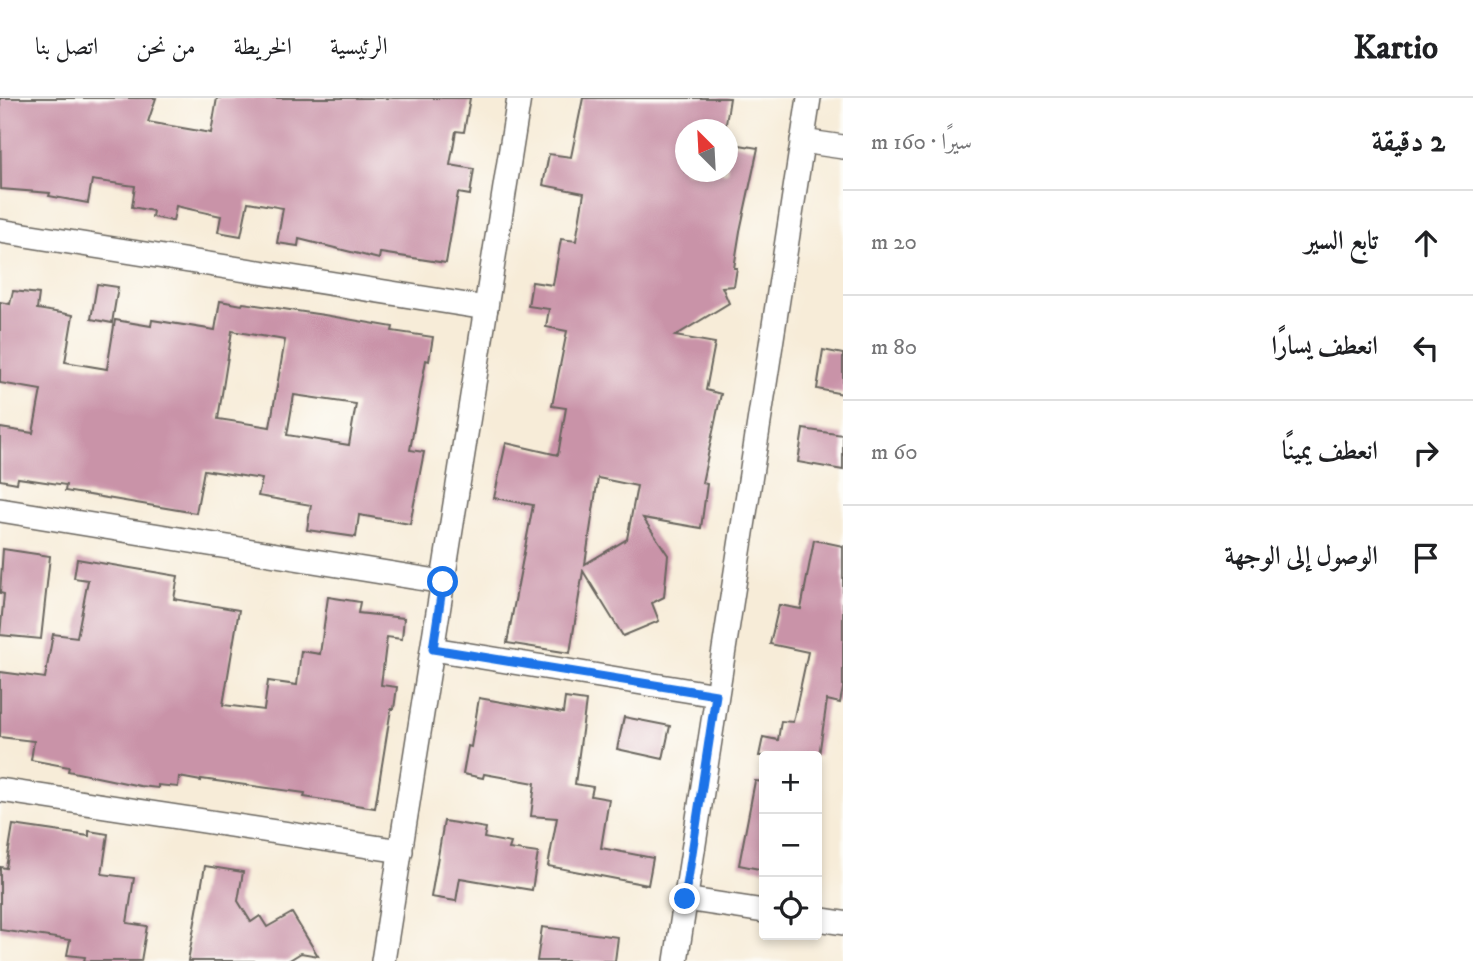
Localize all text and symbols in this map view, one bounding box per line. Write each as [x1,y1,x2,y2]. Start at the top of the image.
text: Kartio [1353,28,1438,69]
text: اتصل بنا [35,32,98,62]
text: من نحن [136,32,196,62]
text: الخريطة [234,32,292,62]
text: الرئيسية [330,32,388,62]
north arrow [675,119,738,182]
text: 2 دقيقة [1371,124,1445,161]
text: سيرًا · 160 m [871,128,972,157]
icon: ahead [1407,224,1445,262]
text: تابع السير [1305,225,1378,258]
text: 20 m [871,228,917,257]
icon: left [1407,329,1445,367]
text: انعطف يسارًا [1271,330,1378,363]
text: 80 m [871,333,917,362]
icon: right [1407,434,1445,472]
text: انعطف يمينًا [1282,435,1378,468]
text: 60 m [871,438,918,467]
icon: arrive [1407,539,1445,577]
text: الوصول إلى الوجهة [1224,540,1378,573]
route start [427,566,458,597]
map controls [759,751,822,940]
button: + [759,751,822,814]
button: − [759,814,822,877]
button: locate [759,877,822,940]
route end [669,883,700,914]

